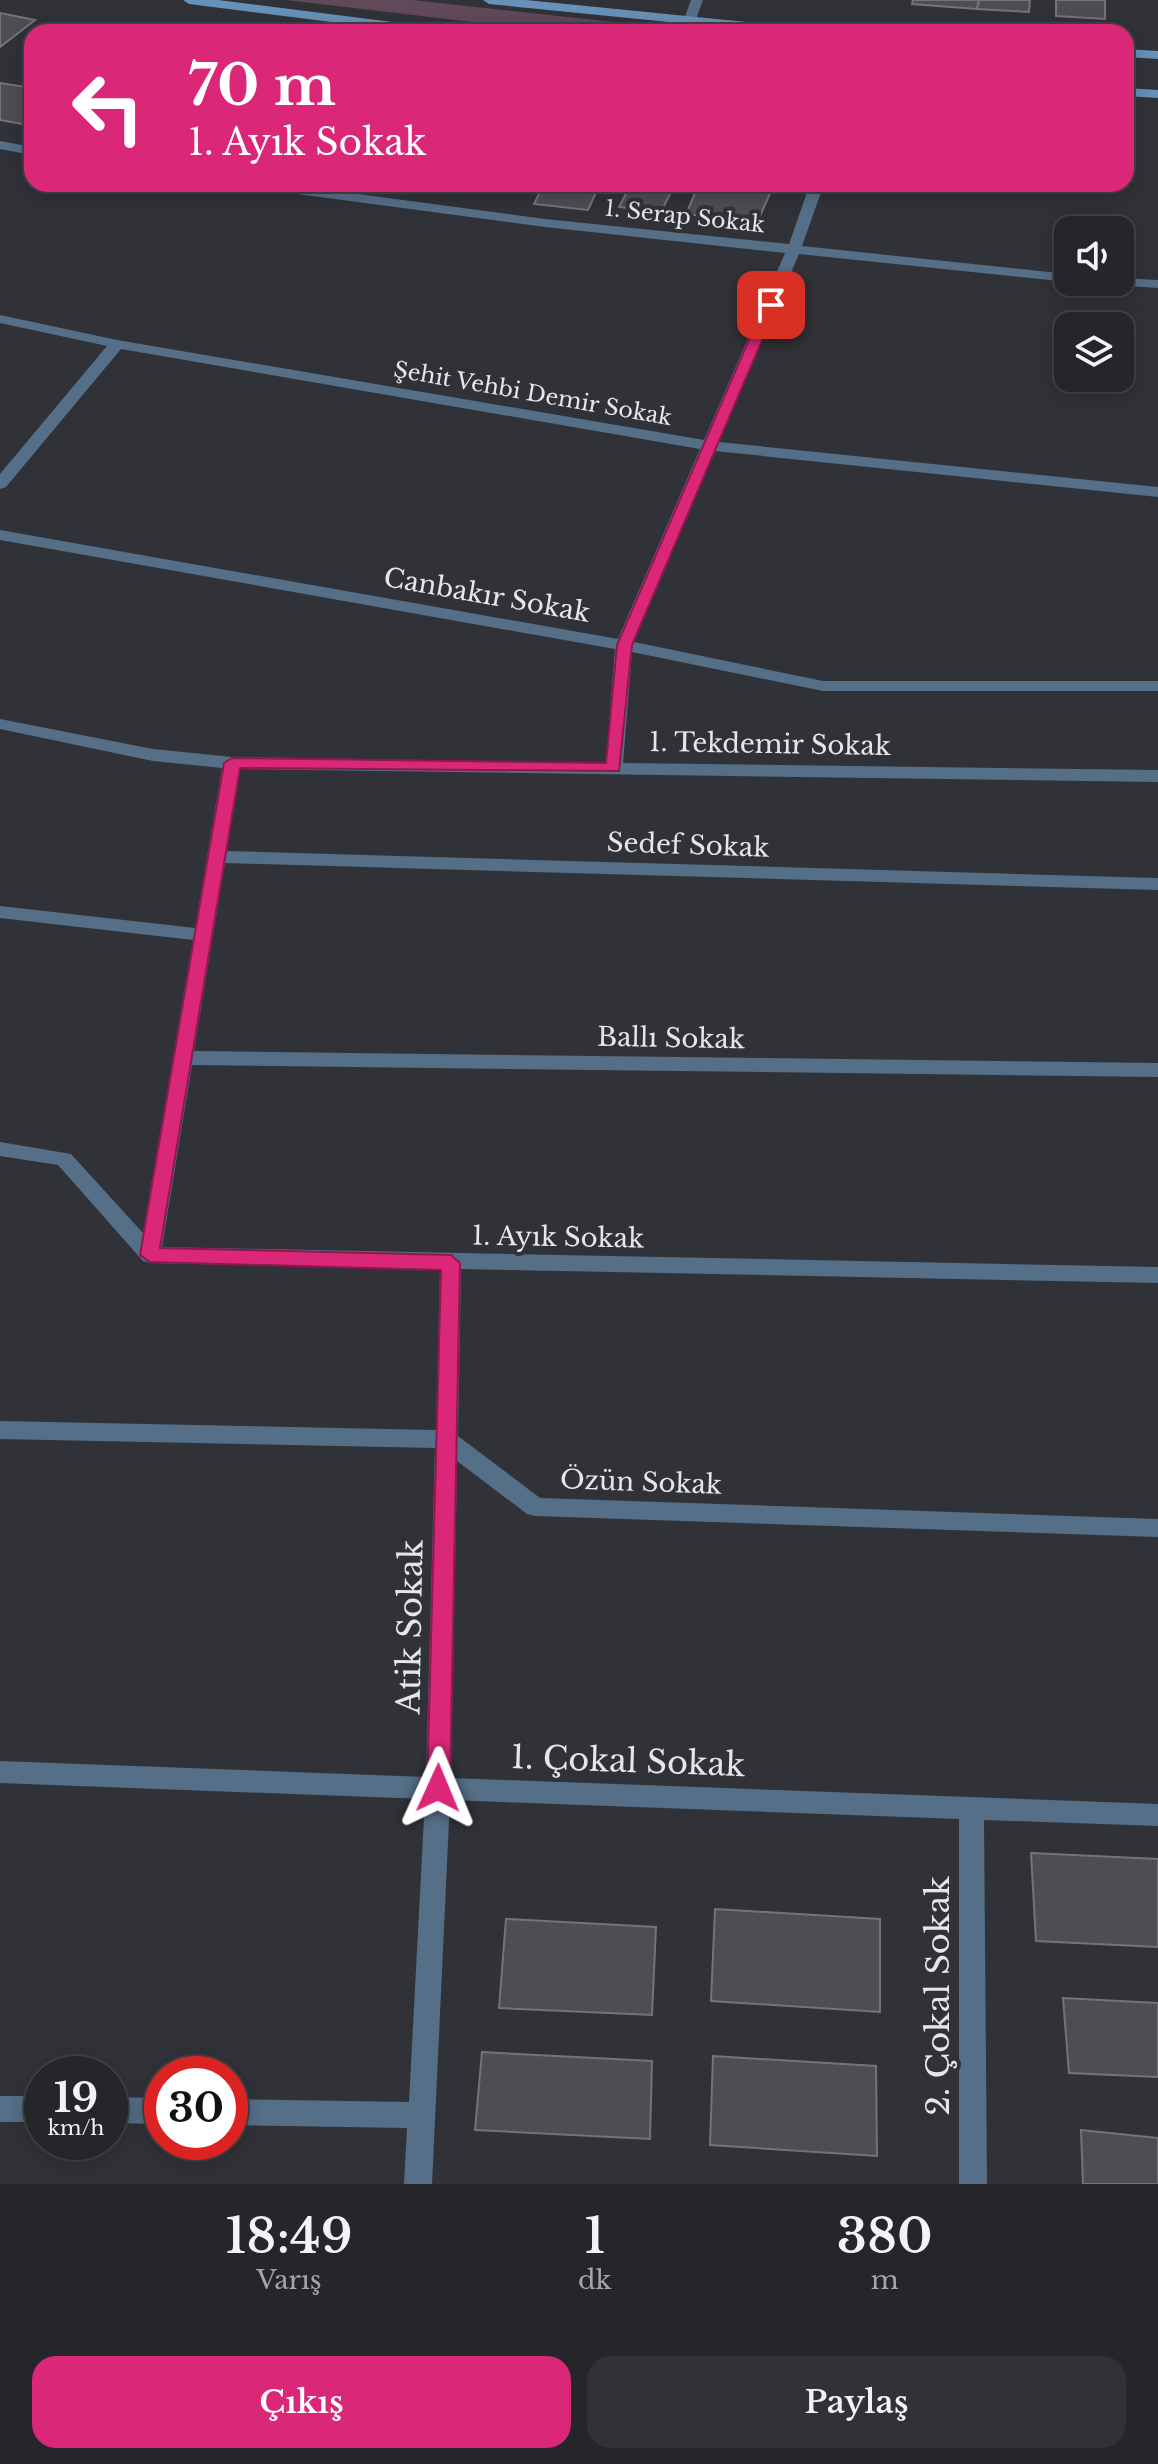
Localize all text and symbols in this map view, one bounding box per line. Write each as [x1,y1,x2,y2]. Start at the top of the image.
text: 70 m [188,51,336,120]
icon: left [56,56,160,160]
text: 1. Ayık Sokak [188,120,426,165]
street label: 1. Serap Sokak [604,195,767,238]
map controls [1054,216,1134,392]
button: sound [1054,216,1134,296]
pin [737,271,805,339]
icon: arrive [749,283,793,327]
button: layers [1054,312,1134,392]
street label: Şehit Vehbi Demir Sokak [392,356,674,431]
street label: Canbakır Sokak [381,561,593,629]
street label: 1. Tekdemir Sokak [649,726,891,762]
street label: Sedef Sokak [606,826,770,864]
street label: Ballı Sokak [597,1021,745,1055]
street label: 1. Ayık Sokak [472,1219,644,1255]
street label: Özün Sokak [560,1463,722,1501]
street label: Atik Sokak [388,1539,432,1716]
street label: 1. Çokal Sokak [510,1737,746,1785]
position arrow [396,1746,480,1830]
street label: 2. Çokal Sokak [918,1876,958,2116]
speed limit sign: 30 [144,2056,248,2160]
text: 19 [54,2073,98,2123]
text: km/h [48,2116,104,2140]
text: 18:49 [225,2206,353,2266]
text: 1 [584,2206,605,2266]
text: 380 [837,2206,933,2266]
text: Varış [256,2264,322,2296]
text: dk [578,2264,611,2296]
text: m [871,2264,899,2296]
button: Çıkış [32,2356,571,2448]
button: Paylaş [587,2356,1126,2448]

